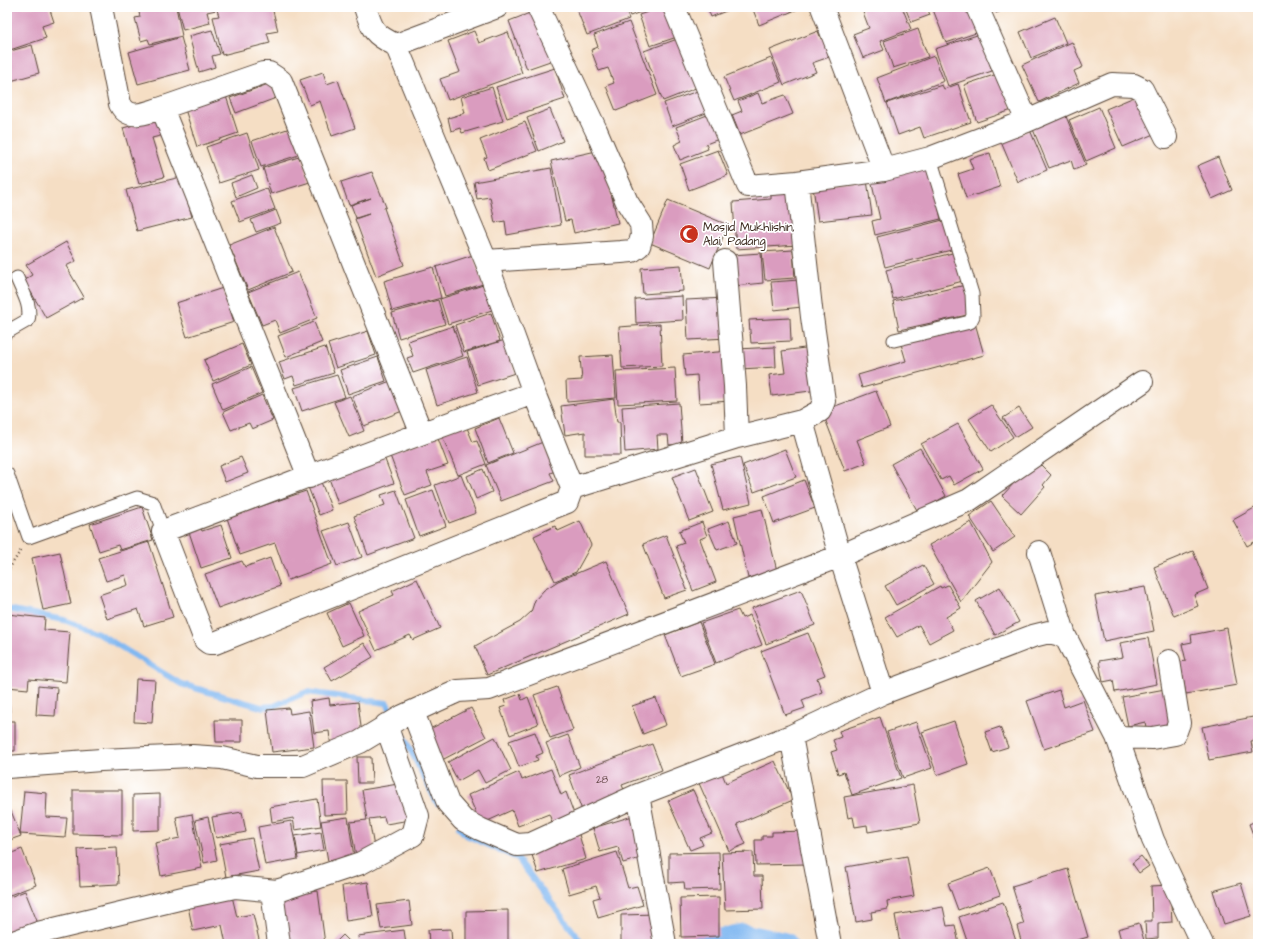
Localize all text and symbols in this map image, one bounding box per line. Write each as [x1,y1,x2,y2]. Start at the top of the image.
place label: Masjid Mukhlishin, Alai, Padang [703,219,795,251]
mosque icon: Masjid Mukhlishin, Alai, Padang [678,223,700,245]
house number: 28 [596,773,609,787]

